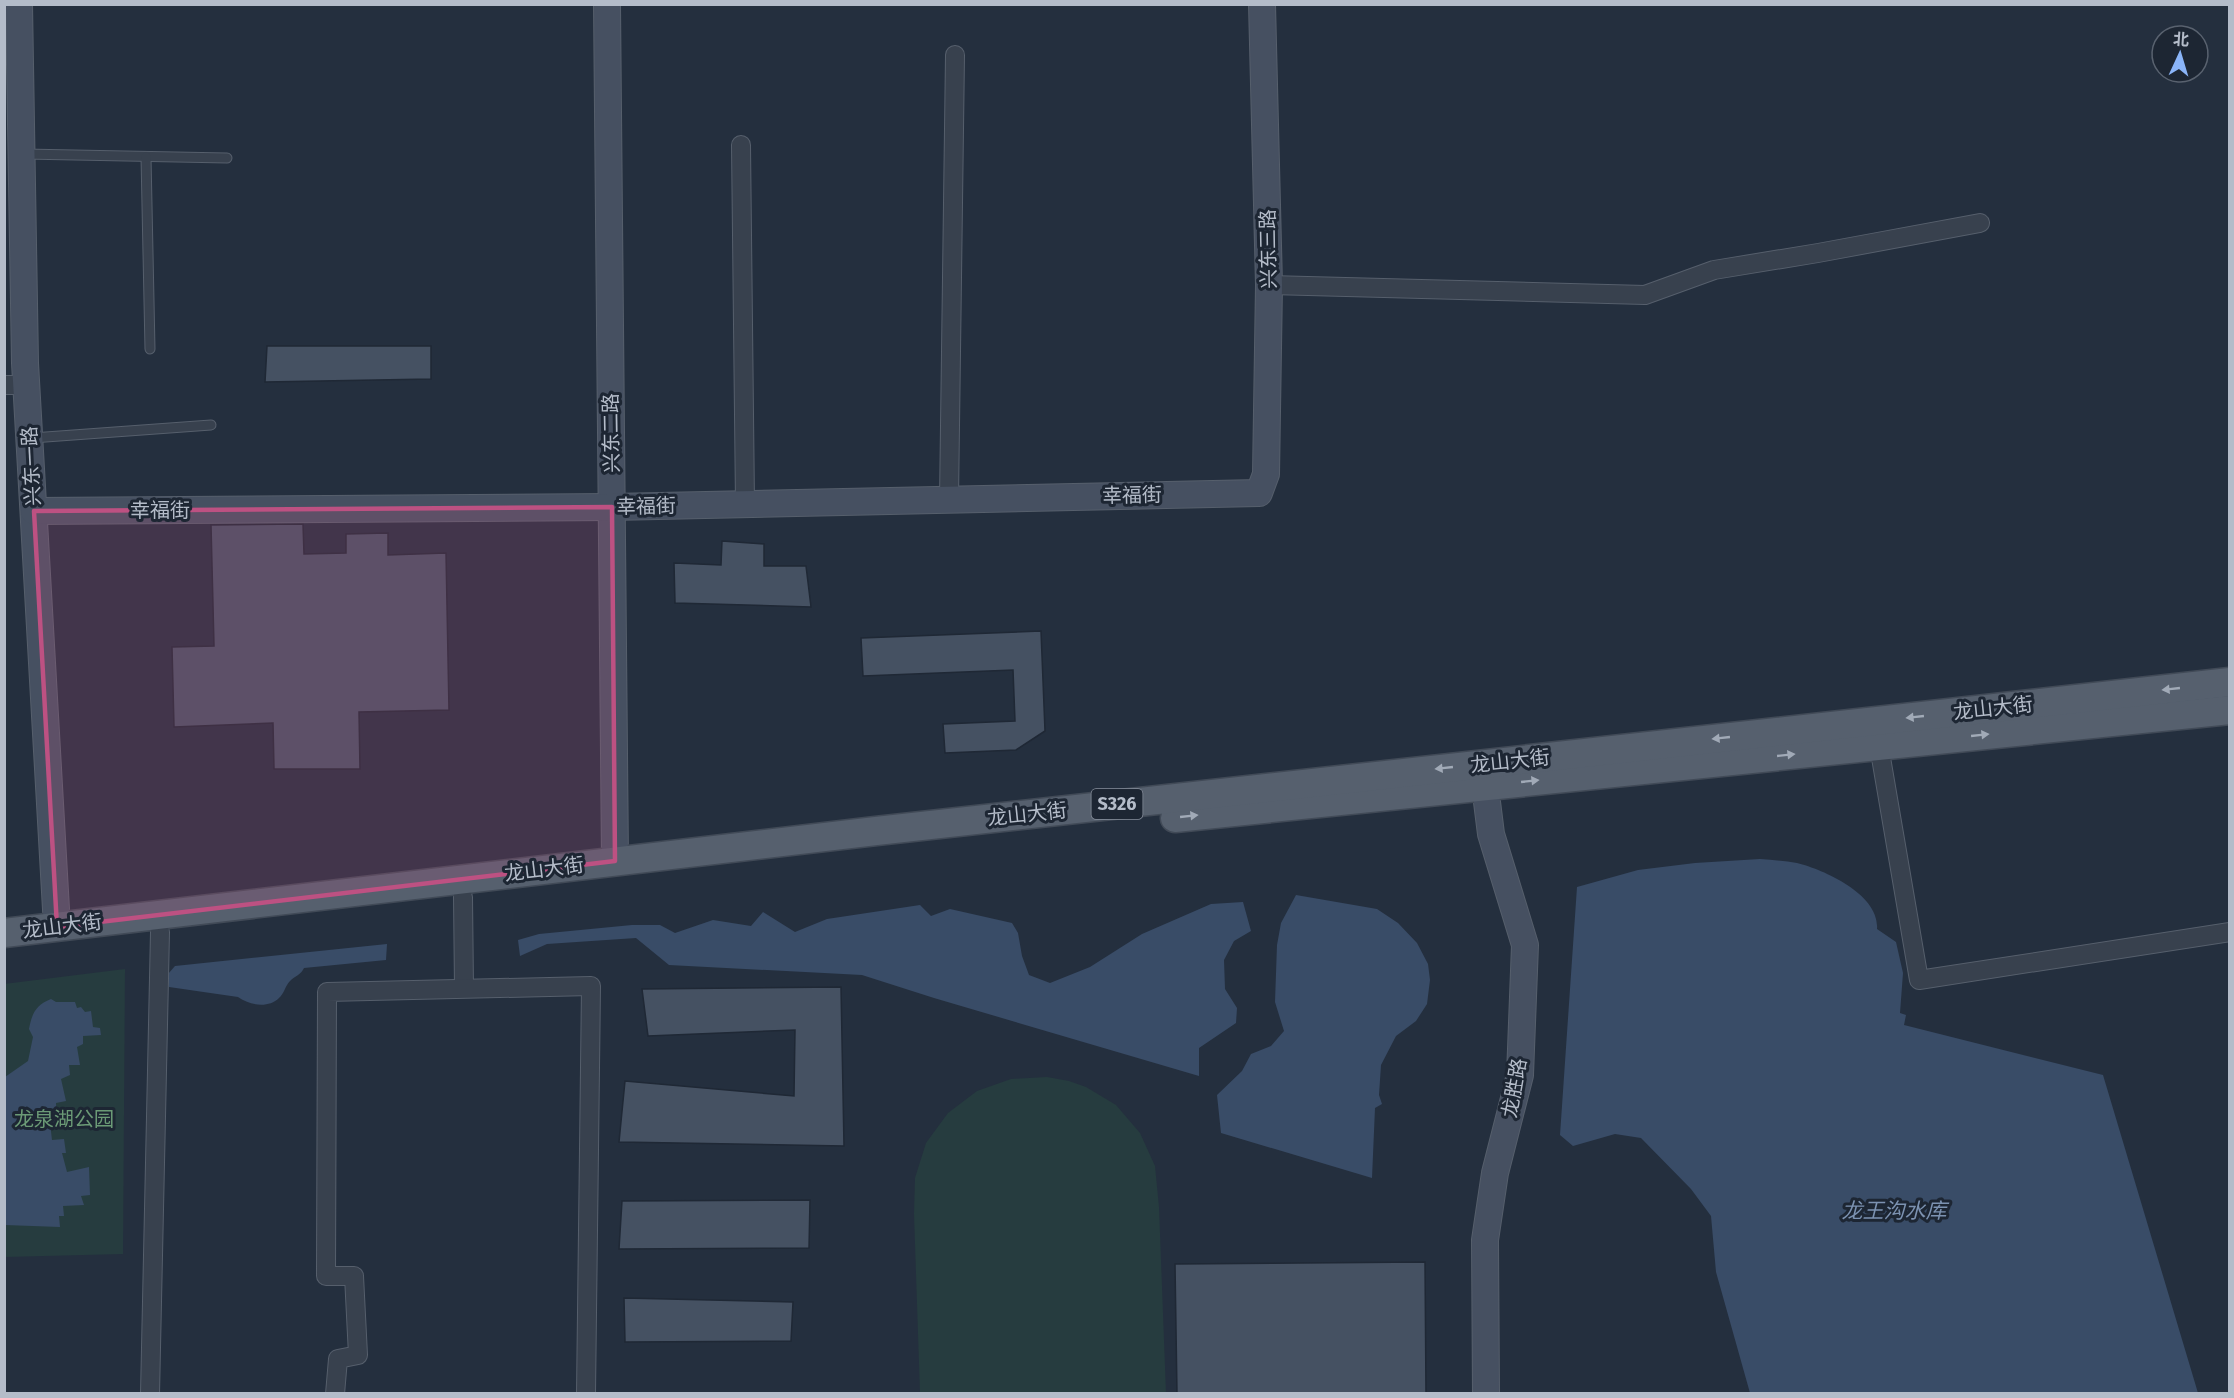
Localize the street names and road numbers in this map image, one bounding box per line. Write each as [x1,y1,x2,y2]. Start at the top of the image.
street label: 兴东三路 [1255,209,1281,289]
street label: 兴东二路 [598,393,624,473]
street label: 兴东一路 [17,425,45,507]
street label: 幸福街 [1102,482,1162,508]
street label: 幸福街 [616,493,676,519]
street label: 幸福街 [130,498,190,522]
street label: 龙山大街 [1952,692,2034,724]
street label: 龙山大街 [1469,745,1551,777]
road number: S326 [1092,789,1142,819]
street label: 龙山大街 [986,798,1068,830]
street label: 龙山大街 [503,852,585,886]
street label: 龙山大街 [21,909,103,943]
street label: 龙胜路 [1497,1056,1531,1120]

